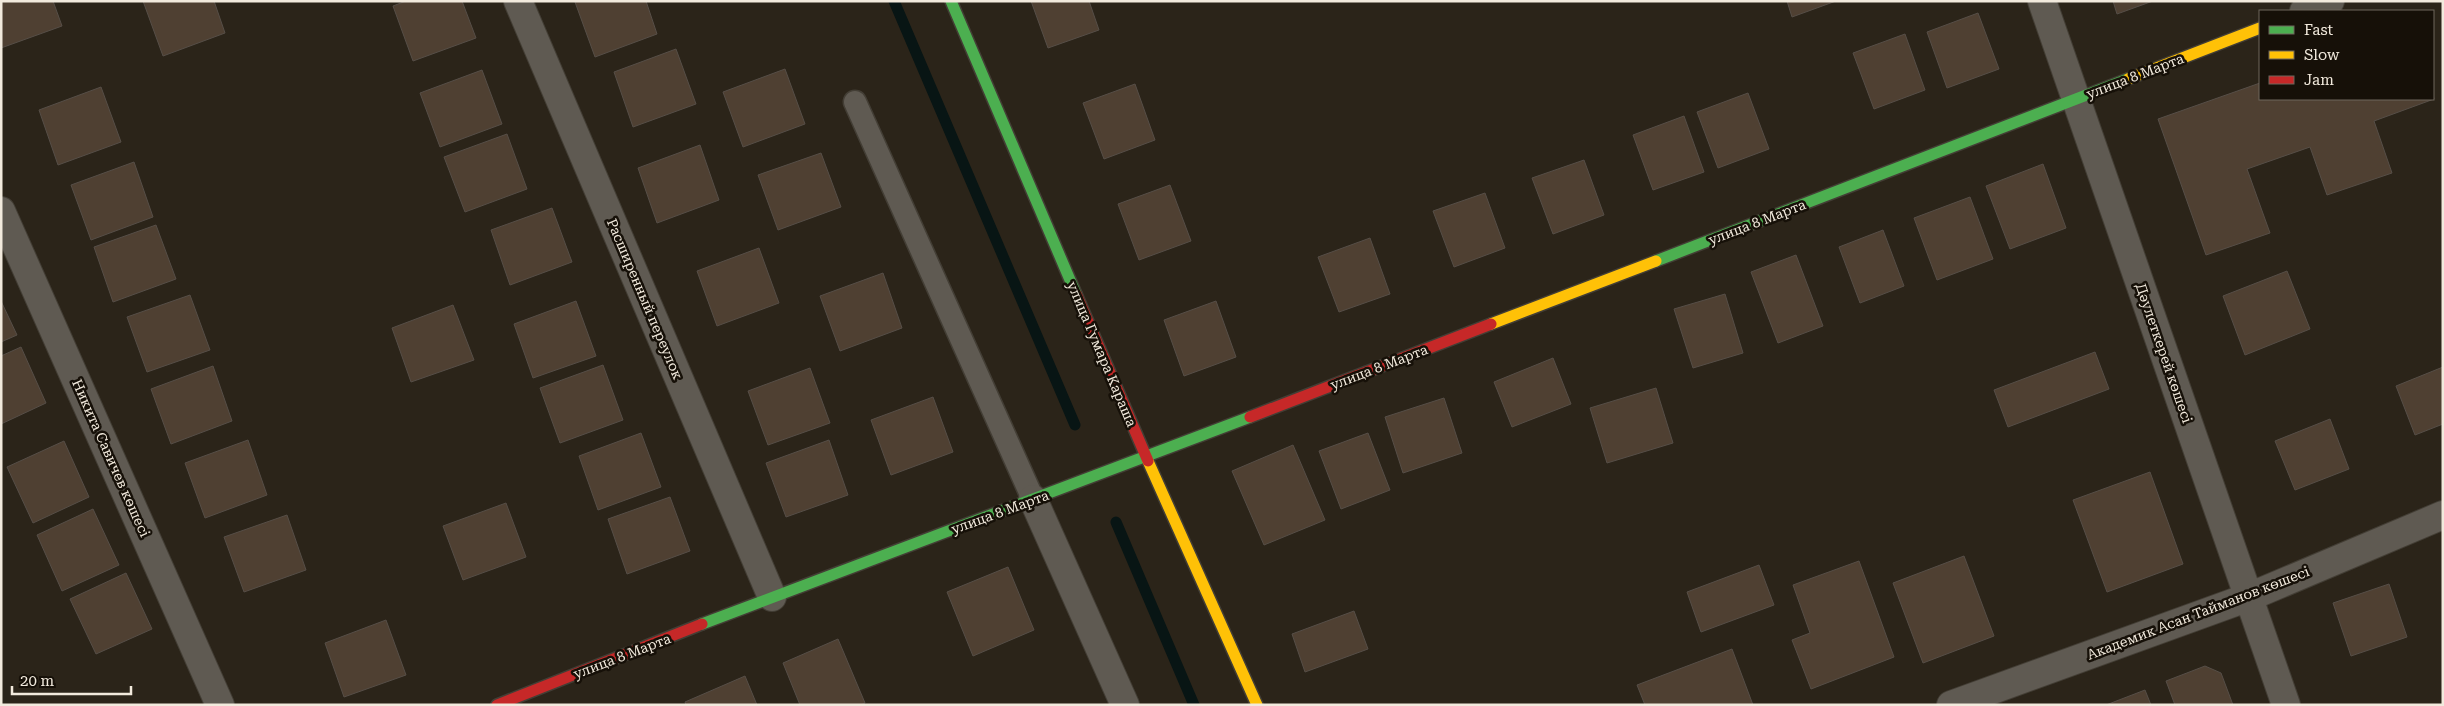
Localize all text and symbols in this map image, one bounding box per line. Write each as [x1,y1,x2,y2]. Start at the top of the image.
legend [2259,10,2434,100]
text: Fast [2304,21,2334,39]
text: Slow [2304,46,2340,64]
street label: улица 8 Марта [2084,50,2186,102]
text: Jam [2304,71,2334,89]
street label: улица 8 Марта [1706,196,1808,248]
street label: Расширенный переулок [604,216,686,382]
street label: улица Гумара Караша [1064,279,1140,429]
street label: Дәулеткерей көшесі [2133,281,2196,425]
street label: улица 8 Марта [1328,341,1430,393]
street label: Никита Савичев көшесі [69,377,153,540]
street label: улица 8 Марта [949,487,1051,537]
street label: Академик Асан Тайманов көшесі [2085,563,2312,663]
street label: улица 8 Марта [571,630,673,682]
scale bar [12,664,131,696]
text: 20 m [20,672,55,690]

